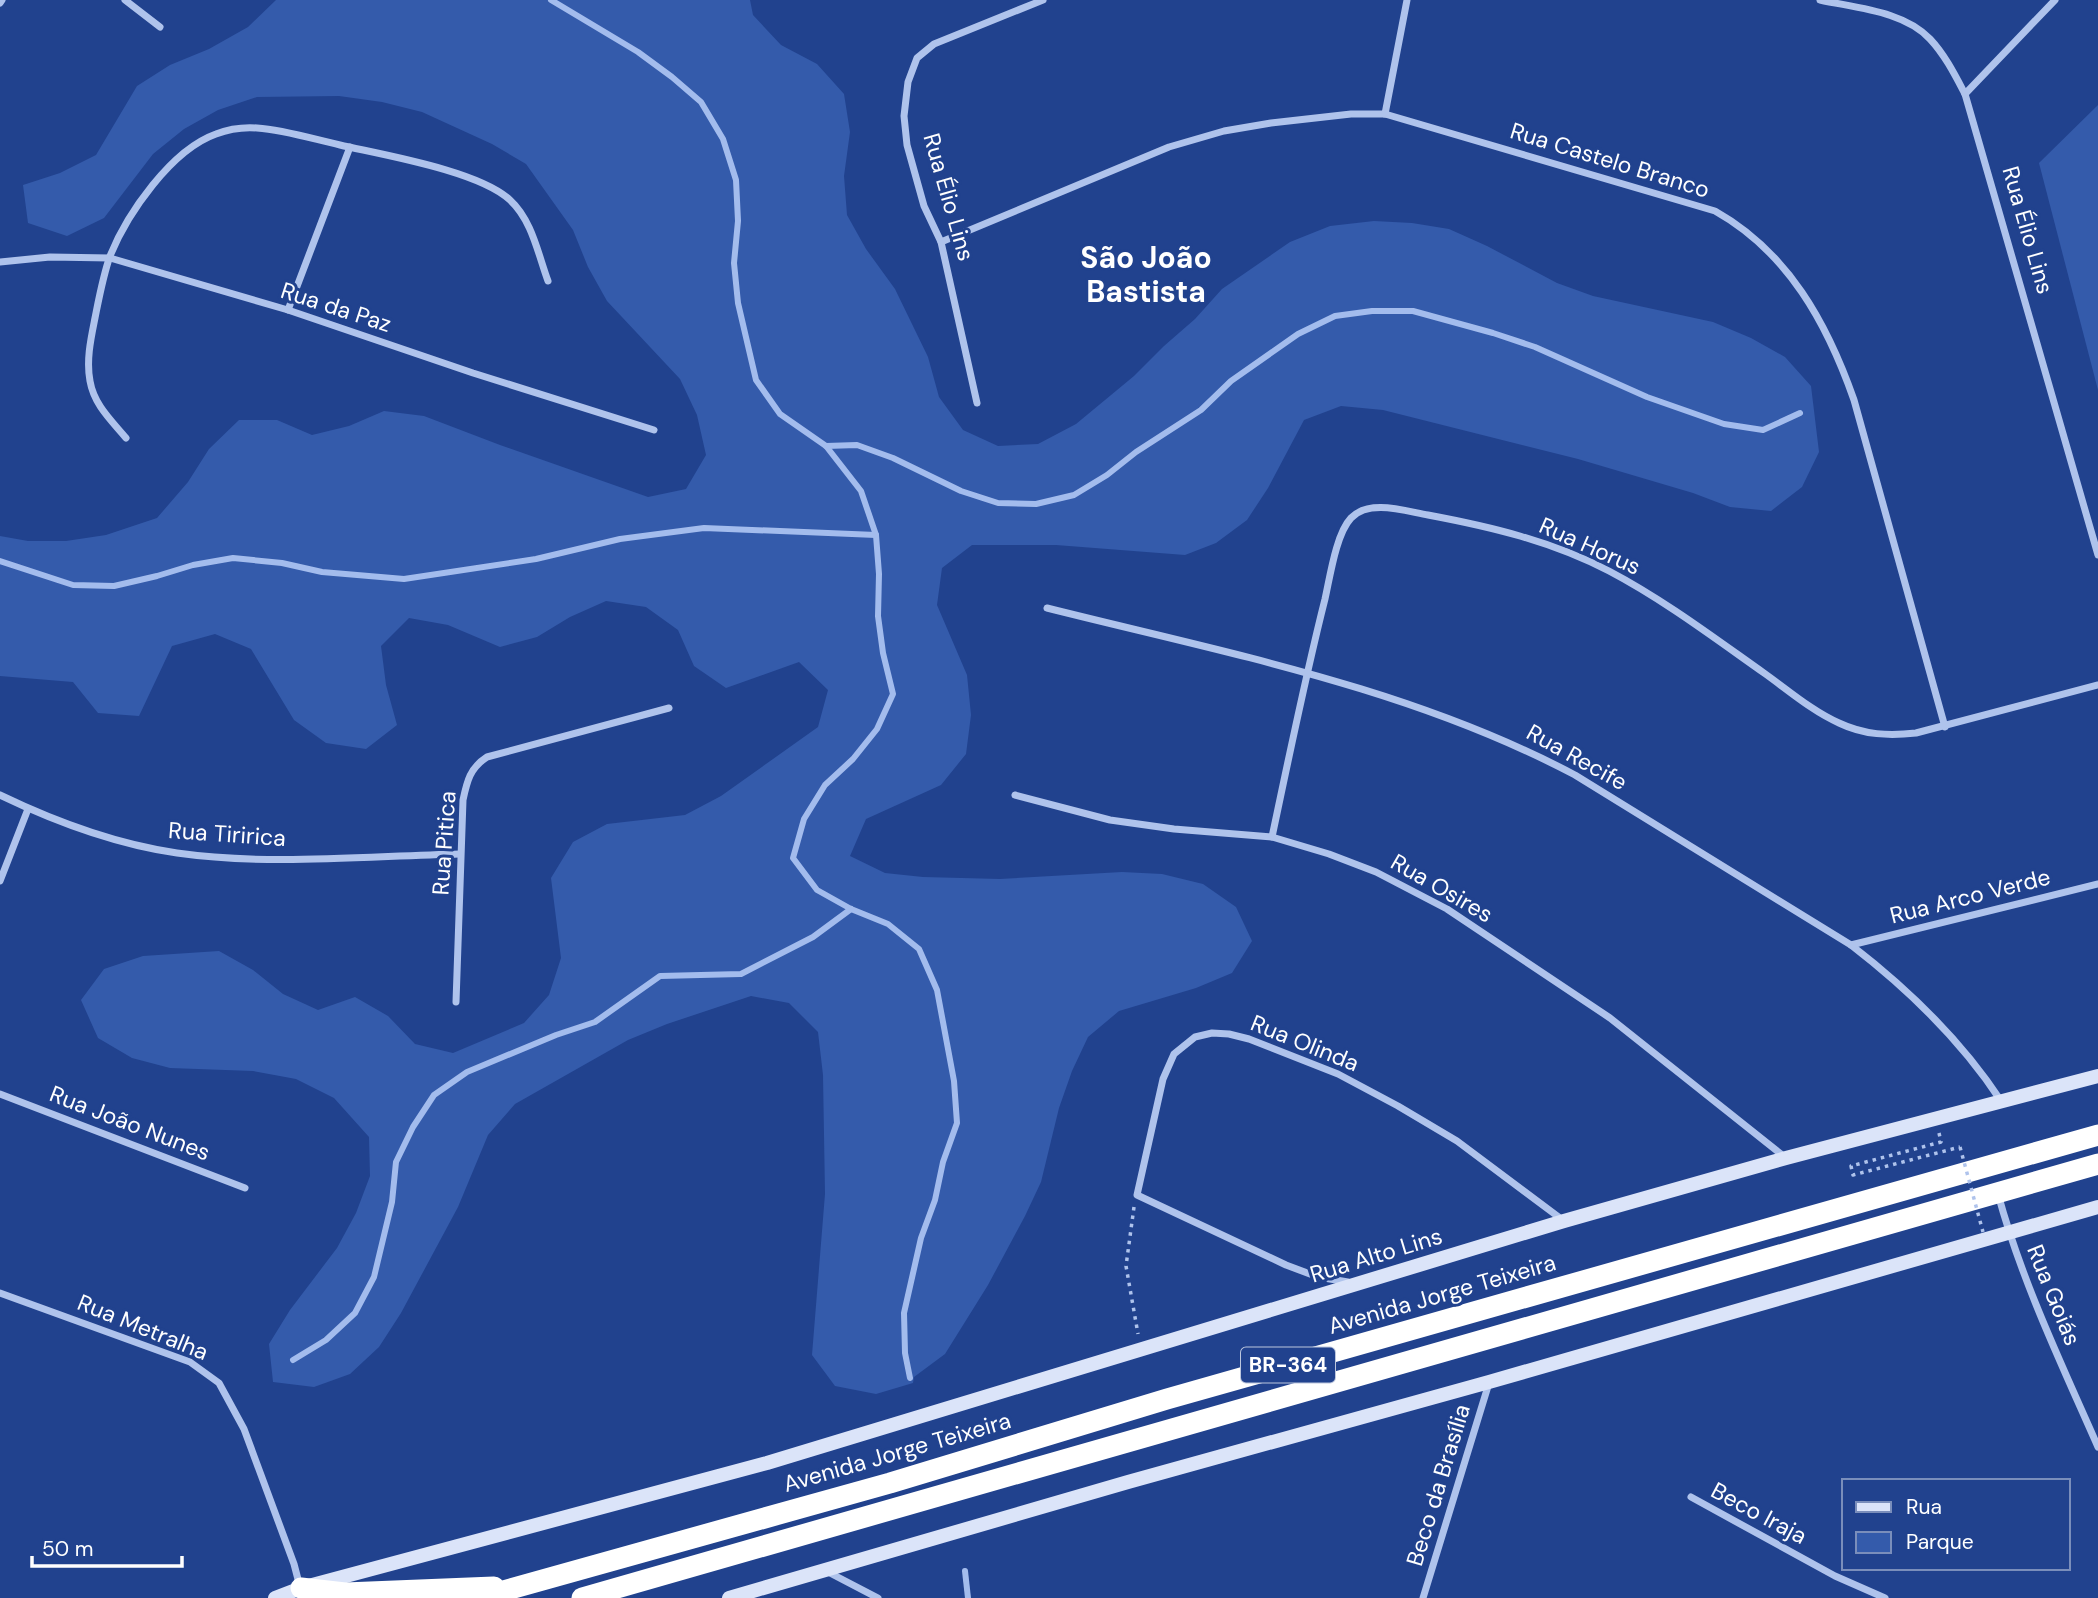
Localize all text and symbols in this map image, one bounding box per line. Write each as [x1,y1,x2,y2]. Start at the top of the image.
street label: Rua Castelo Branco [1507,115,1713,205]
street label: Rua Élio Lins [916,130,982,264]
street label: Rua Élio Lins [1995,163,2061,297]
district label: São João Bastista [1080,238,1212,311]
street label: Rua da Paz [277,275,395,339]
street label: Rua Horus [1535,510,1645,582]
street label: Rua Recife [1521,717,1633,797]
street label: Rua Pitica [425,790,463,896]
street label: Rua Tiririca [167,815,287,853]
street label: Rua Osires [1386,847,1498,929]
street label: Rua Arco Verde [1887,862,2053,930]
street label: Rua Olinda [1247,1008,1363,1078]
street label: Rua João Nunes [45,1079,215,1167]
street label: Rua Alto Lins [1306,1221,1446,1289]
street label: Rua Goiás [2020,1240,2088,1350]
street label: Avenida Jorge Teixeira [1325,1247,1559,1341]
street label: Rua Metralha [73,1287,213,1367]
road number: BR-364 [1241,1348,1335,1382]
street label: Beco da Brasília [1399,1400,1477,1570]
street label: Avenida Jorge Teixeira [780,1405,1014,1499]
street label: Beco Iraja [1706,1475,1812,1551]
legend [1842,1479,2070,1570]
text: Rua [1906,1493,1942,1521]
scale bar [32,1524,182,1568]
text: Parque [1906,1528,1974,1556]
text: 50 m [42,1535,93,1563]

